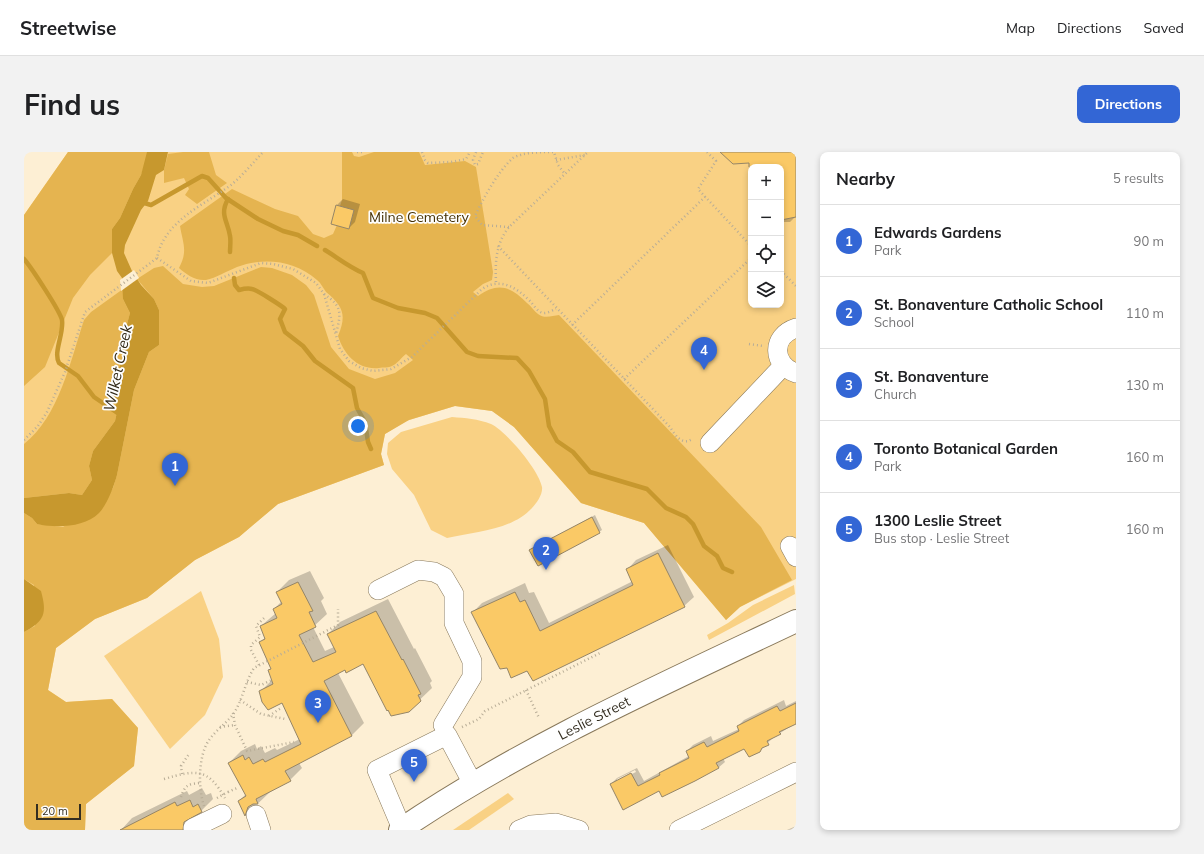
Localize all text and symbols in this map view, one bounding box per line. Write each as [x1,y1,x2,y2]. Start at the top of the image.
text: Streetwise [20,16,116,40]
text: Map [1006,19,1035,37]
text: Directions [1057,19,1122,37]
text: Saved [1144,19,1184,37]
button: Directions [1077,85,1180,123]
text: Find us [24,87,120,122]
map controls [748,164,784,308]
button: + [748,164,784,200]
text: Nearby [836,168,895,189]
text: 5 results [1113,170,1164,186]
button: − [748,200,784,236]
park label: Milne Cemetery [369,208,470,226]
text: Edwards Gardens [874,223,1002,242]
text: 1 [845,233,853,249]
text: 90 m [1134,233,1164,249]
button: locate [748,236,784,272]
text: Park [874,242,901,258]
button: layers [748,272,784,308]
text: St. Bonaventure Catholic School [874,295,1103,314]
text: 2 [845,305,853,321]
text: 110 m [1126,305,1164,321]
text: School [874,314,914,330]
water label: Wilket Creek [99,321,136,413]
pin: 4 [691,337,717,370]
text: St. Bonaventure [874,367,989,386]
text: 3 [845,377,853,393]
text: 130 m [1126,377,1164,393]
text: Church [874,386,917,402]
your location [348,416,368,436]
text: Toronto Botanical Garden [874,439,1058,458]
text: 4 [845,449,853,465]
text: 160 m [1126,449,1164,465]
pin: 1 [162,453,188,486]
text: Park [874,458,901,474]
text: 1300 Leslie Street [874,511,1002,530]
text: 5 [845,521,853,537]
text: 160 m [1126,521,1164,537]
text: Bus stop · Leslie Street [874,530,1009,546]
pin: 2 [533,537,559,570]
pin: 3 [305,690,331,723]
street label: Leslie Street [555,692,633,744]
pin: 5 [401,749,427,782]
scale bar [36,802,81,821]
text: 20 m [42,804,68,818]

